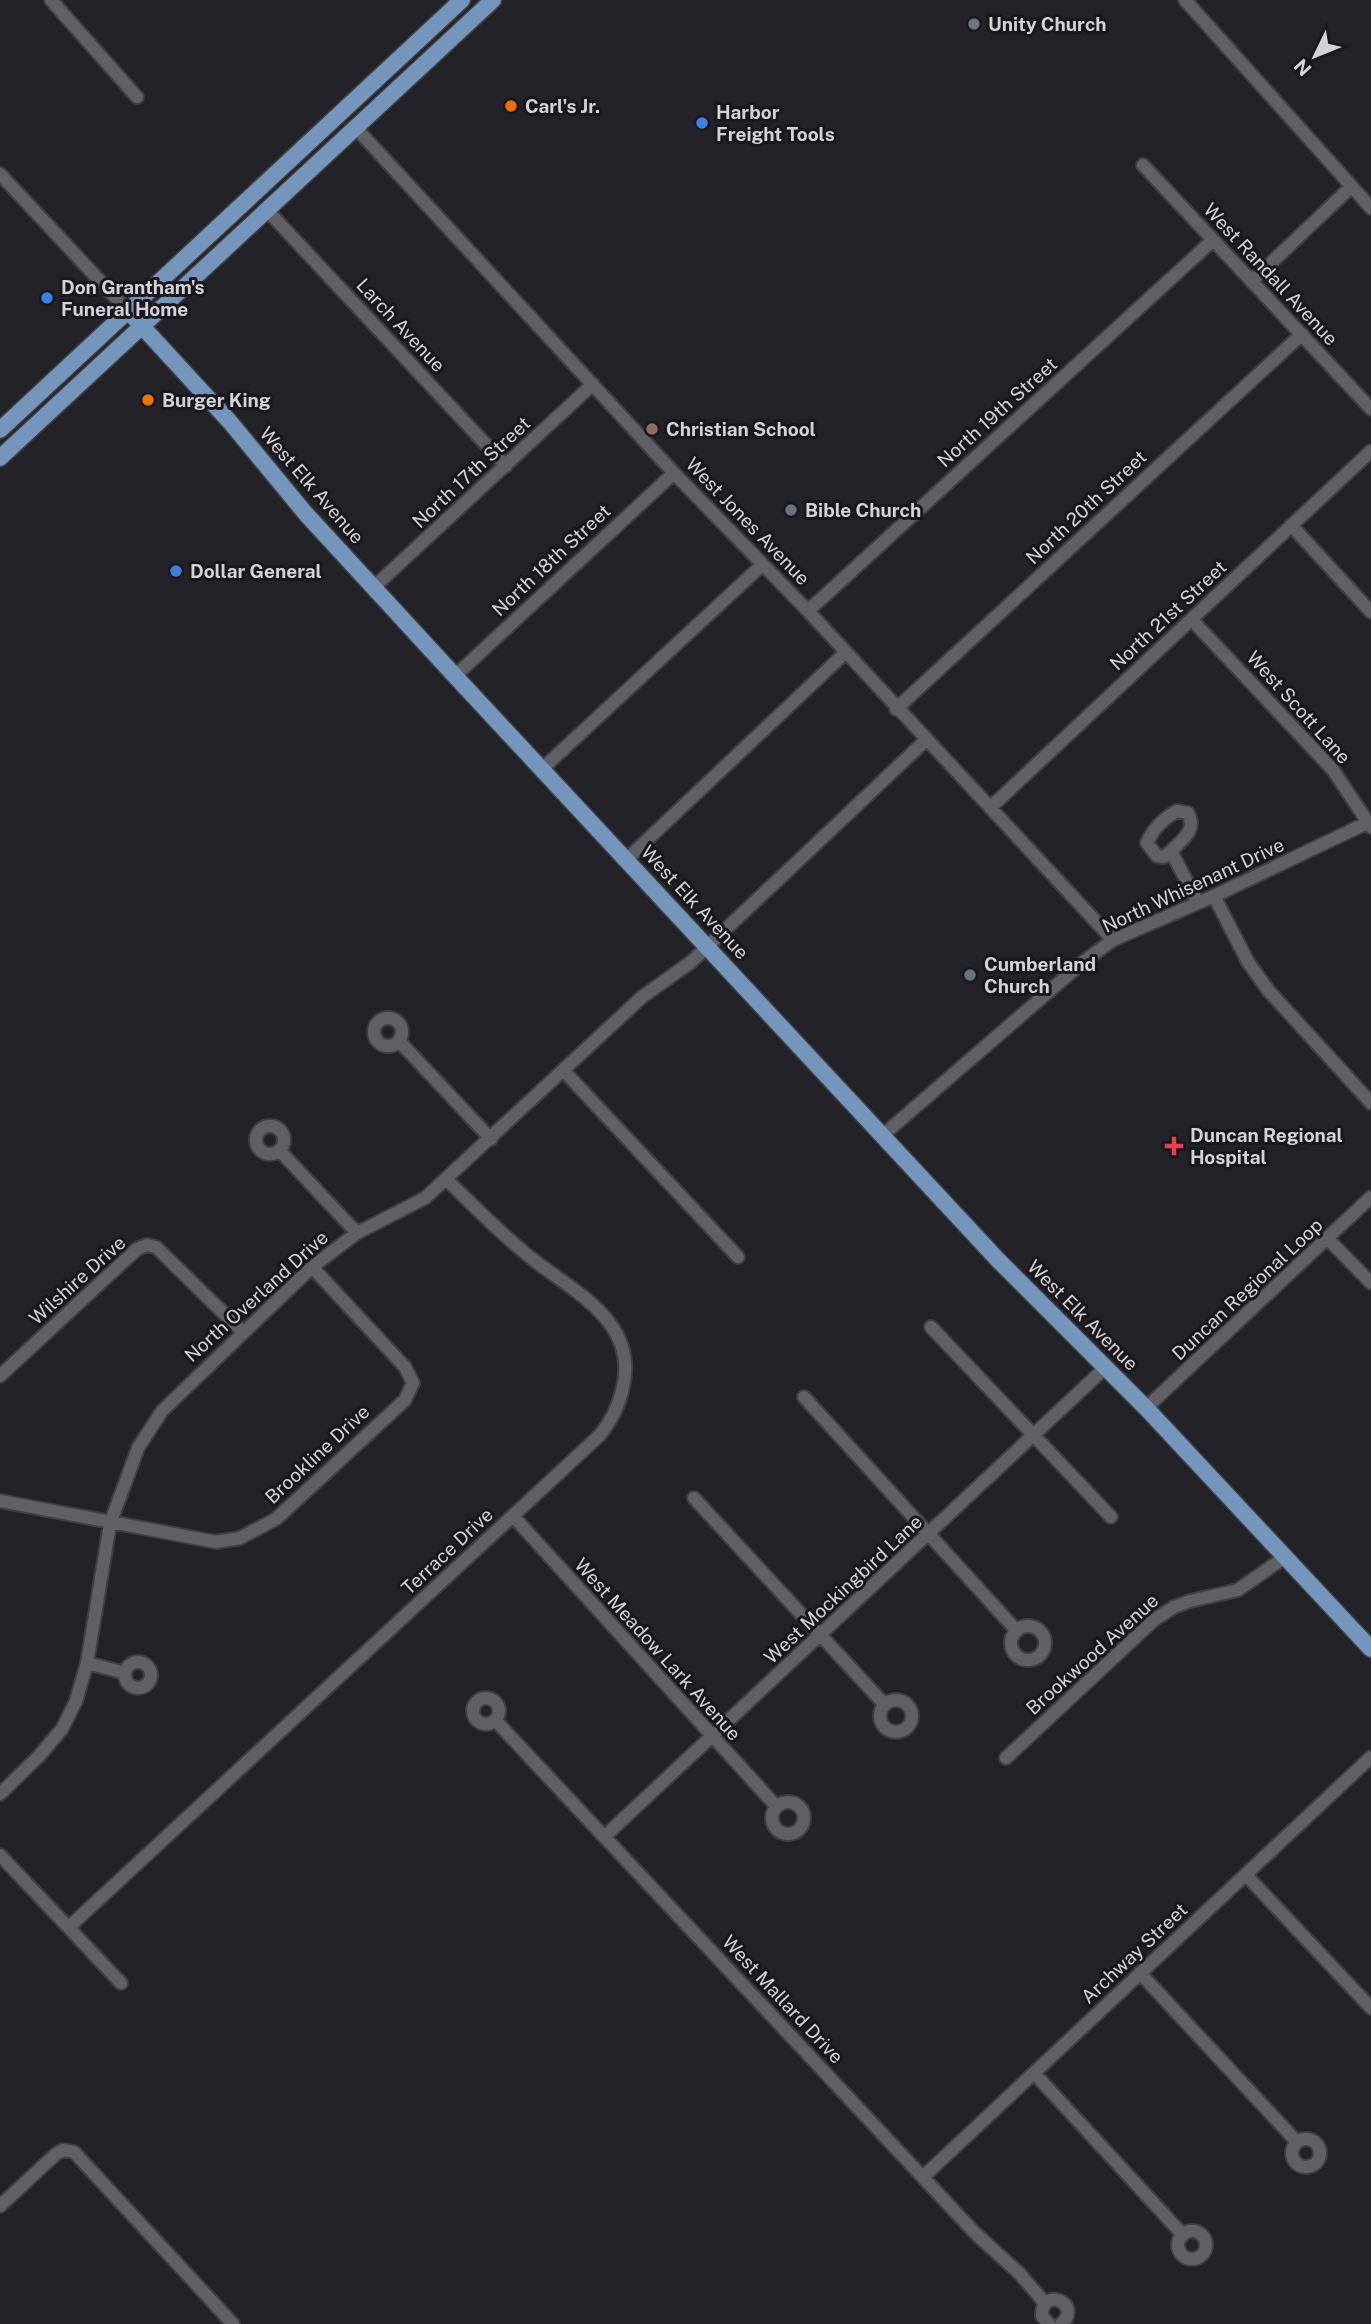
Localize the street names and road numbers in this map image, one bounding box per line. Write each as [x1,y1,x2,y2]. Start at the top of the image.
street label: West Randall Avenue [1199,198,1343,350]
street label: Larch Avenue [352,274,450,376]
street label: North 19th Street [933,353,1061,471]
street label: North 17th Street [408,412,534,532]
street label: West Elk Avenue [255,422,369,548]
street label: North 20th Street [1021,446,1151,568]
street label: West Jones Avenue [682,453,814,589]
street label: North 18th Street [487,500,615,620]
street label: North 21st Street [1105,555,1231,675]
street label: West Scott Lane [1243,646,1355,768]
street label: North Whisenant Drive [1099,833,1287,937]
street label: West Elk Avenue [637,841,753,963]
street label: Duncan Regional Loop [1167,1214,1327,1364]
street label: North Overland Drive [180,1226,332,1366]
street label: Wilshire Drive [24,1231,130,1329]
street label: West Elk Avenue [1023,1255,1143,1375]
street label: Brookline Drive [260,1400,374,1508]
street label: Terrace Drive [397,1503,497,1599]
street label: West Mockingbird Lane [760,1510,926,1668]
street label: West Meadow Lark Avenue [570,1553,746,1745]
street label: Brookwood Avenue [1022,1589,1162,1719]
street label: Archway Street [1077,1898,1191,2008]
street label: West Mallard Drive [718,1930,848,2068]

